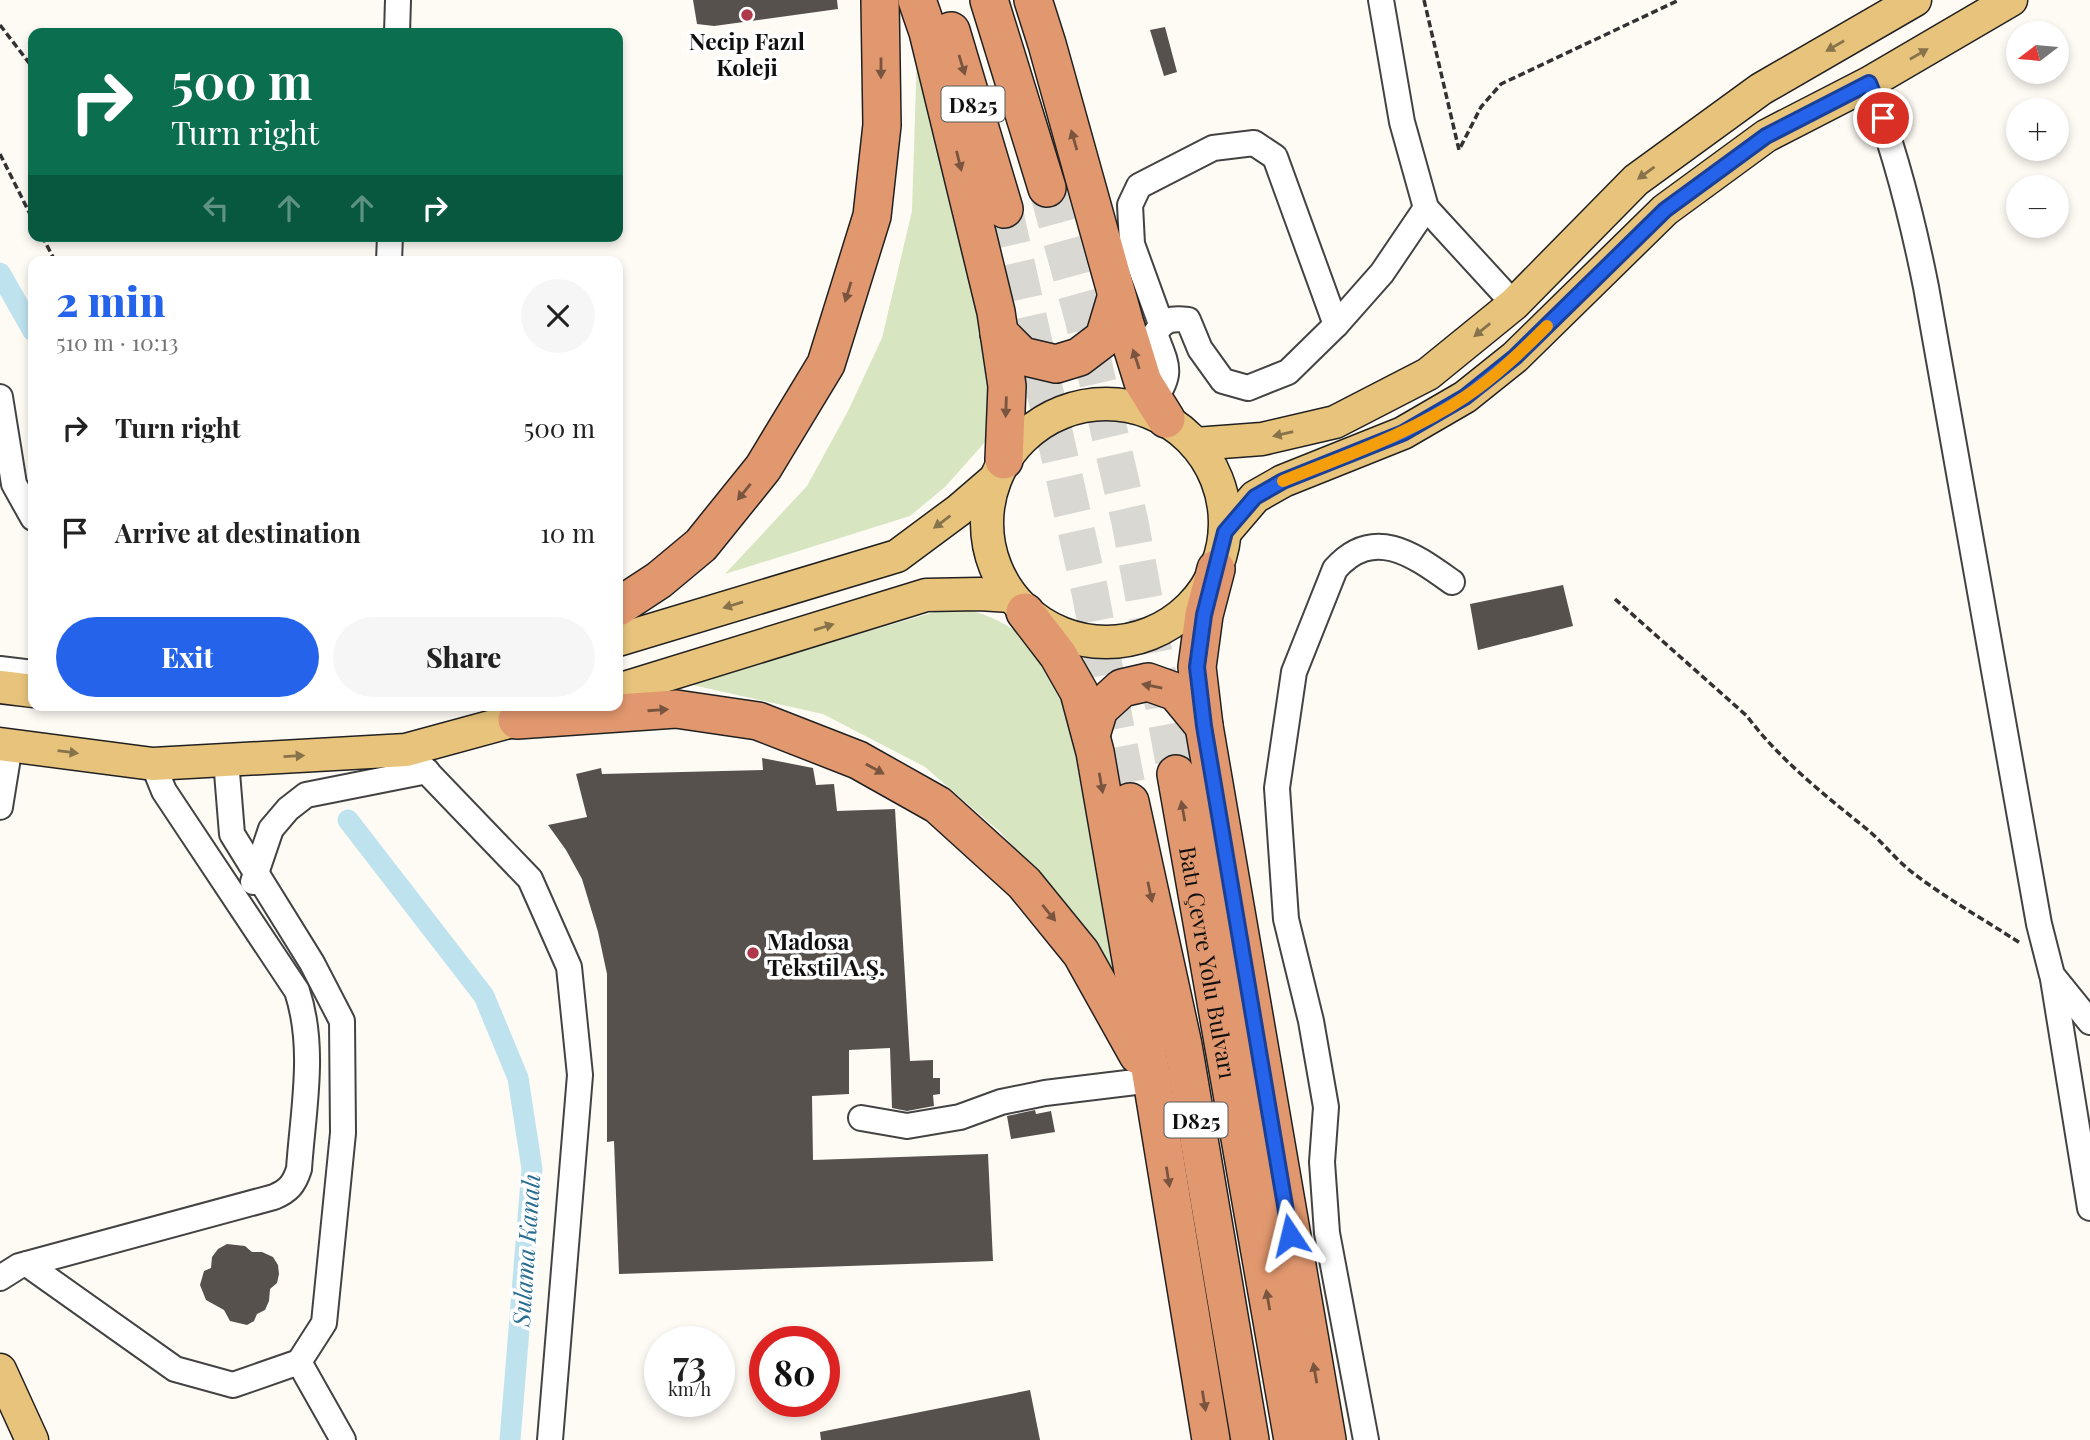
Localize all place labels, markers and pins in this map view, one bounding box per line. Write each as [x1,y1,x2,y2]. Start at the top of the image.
marker: Necip Fazıl Koleji [739,7,755,23]
place label: Necip Fazıl Koleji [689,25,805,82]
pin [1853,88,1913,148]
place label: Madosa Tekstil A.Ş. [767,925,885,982]
marker: Madosa Tekstil A.Ş. [745,945,761,961]

